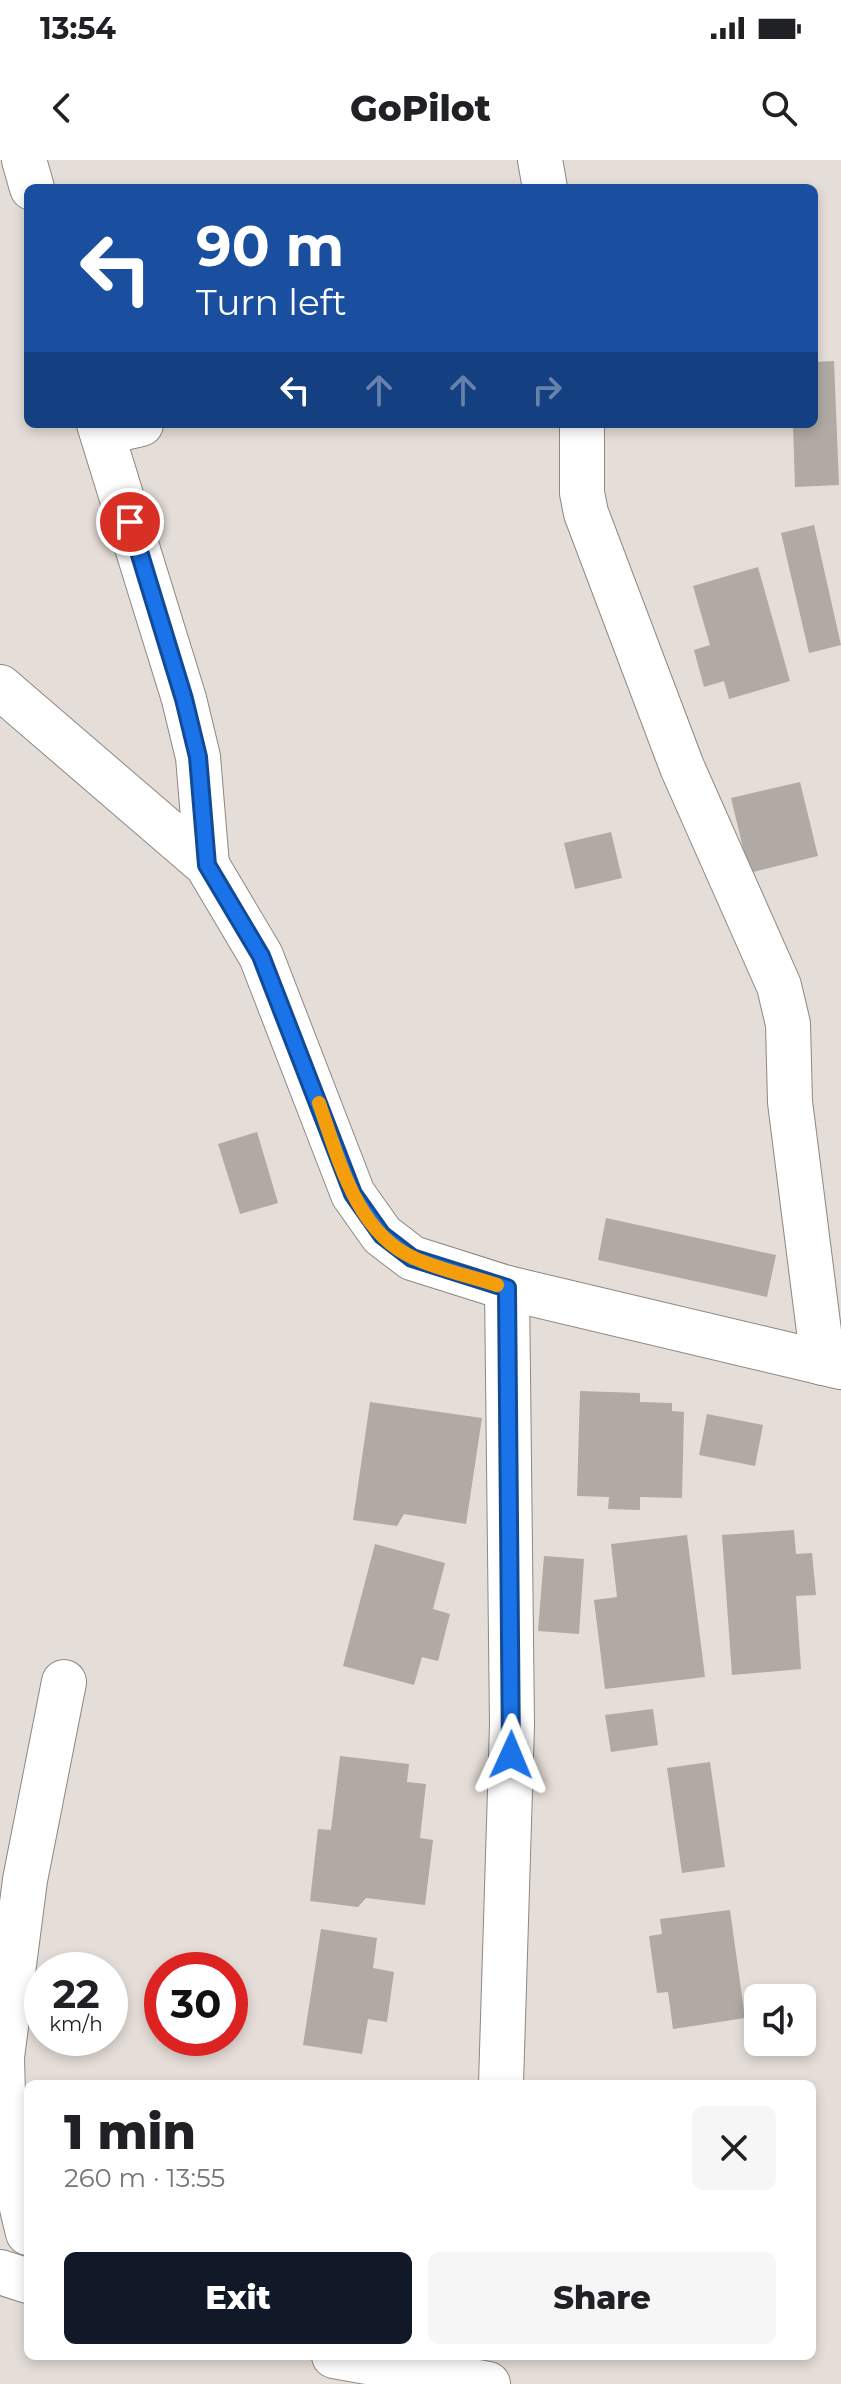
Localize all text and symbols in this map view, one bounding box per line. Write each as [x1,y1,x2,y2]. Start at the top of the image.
text: 13:54 [40,10,116,47]
icon: back [40,86,84,130]
text: GoPilot [350,86,491,130]
icon: search [757,86,801,130]
text: 90 m [196,212,344,280]
icon: left [64,216,168,320]
text: Turn left [196,280,347,324]
icon: left [273,368,317,412]
icon: ahead [357,368,401,412]
icon: ahead [441,368,485,412]
icon: right [525,368,569,412]
pin [96,488,164,556]
icon: arrive [108,500,152,544]
position arrow [469,1713,553,1797]
speed limit sign: 30 [144,1952,248,2056]
text: 22 [52,1969,100,2018]
map controls [744,1984,816,2056]
button: sound [744,1984,816,2056]
text: km/h [49,2012,103,2036]
text: 1 min [64,2103,196,2161]
button: close [692,2106,776,2190]
text: 260 m · 13:55 [64,2162,225,2194]
button: Exit [64,2252,412,2344]
button: Share [428,2252,776,2344]

